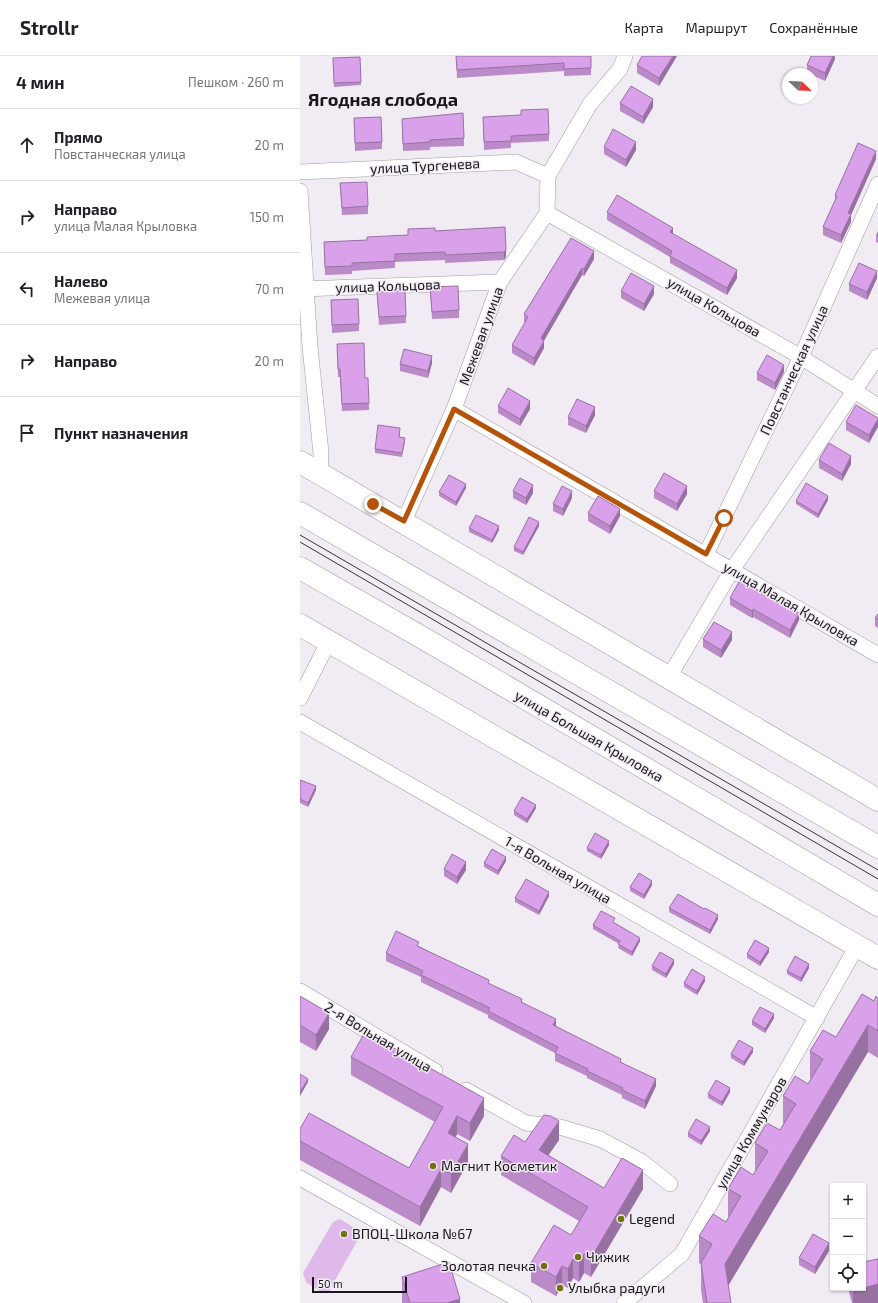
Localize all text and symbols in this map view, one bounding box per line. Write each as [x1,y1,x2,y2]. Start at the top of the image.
text: Strollr [20,16,79,39]
text: Карта [625,19,663,36]
text: Маршрут [685,19,747,36]
text: Сохранённые [769,19,858,36]
north arrow [782,68,818,104]
text: 4 мин [16,72,65,92]
text: Пешком · 260 m [188,74,284,90]
district label: Ягодная слобода [308,88,458,110]
text: Прямо [54,128,103,146]
icon: ahead [16,134,38,156]
text: 20 m [255,137,284,153]
text: Повстанческая улица [54,146,186,162]
street label: улица Тургенева [370,154,480,177]
text: Направо [54,200,117,218]
icon: right [16,206,38,228]
text: 150 m [250,209,284,225]
text: улица Малая Крыловка [54,218,197,234]
text: Налево [54,272,108,290]
street label: улица Кольцова [664,273,764,340]
street label: улица Кольцова [335,275,441,296]
icon: left [16,278,38,300]
text: 70 m [255,281,284,297]
street label: Межевая улица [455,284,506,387]
text: Межевая улица [54,290,150,306]
street label: Повстанческая улица [756,302,831,438]
icon: right [16,350,38,372]
text: Направо [54,352,117,370]
text: 20 m [255,353,284,369]
icon: arrive [16,422,38,444]
text: Пункт назначения [54,424,188,442]
route end [364,495,382,513]
route start [715,509,733,527]
street label: улица Малая Крыловка [720,558,862,649]
street label: улица Большая Крыловка [512,686,667,785]
street label: 1-я Вольная улица [502,832,614,907]
street label: 2-я Вольная улица [321,998,435,1075]
street label: улица Коммунаров [712,1074,790,1192]
place label: Магнит Косметик [441,1157,558,1174]
marker: Магнит Косметик [428,1161,438,1171]
map controls [830,1183,866,1291]
button: + [830,1183,866,1219]
place label: Legend [629,1210,675,1227]
marker: Legend [616,1214,626,1224]
button: − [830,1219,866,1255]
place label: ВПОЦ-Школа №67 [352,1225,472,1242]
marker: ВПОЦ-Школа №67 [339,1229,349,1239]
place label: Чижик [586,1248,630,1265]
marker: Чижик [573,1252,583,1262]
button: locate [830,1255,866,1291]
place label: Золотая печка [441,1257,536,1274]
marker: Золотая печка [539,1261,549,1271]
scale bar [312,1275,407,1294]
text: 50 m [318,1277,343,1290]
place label: Улыбка радуги [568,1279,665,1296]
marker: Улыбка радуги [555,1283,565,1293]

